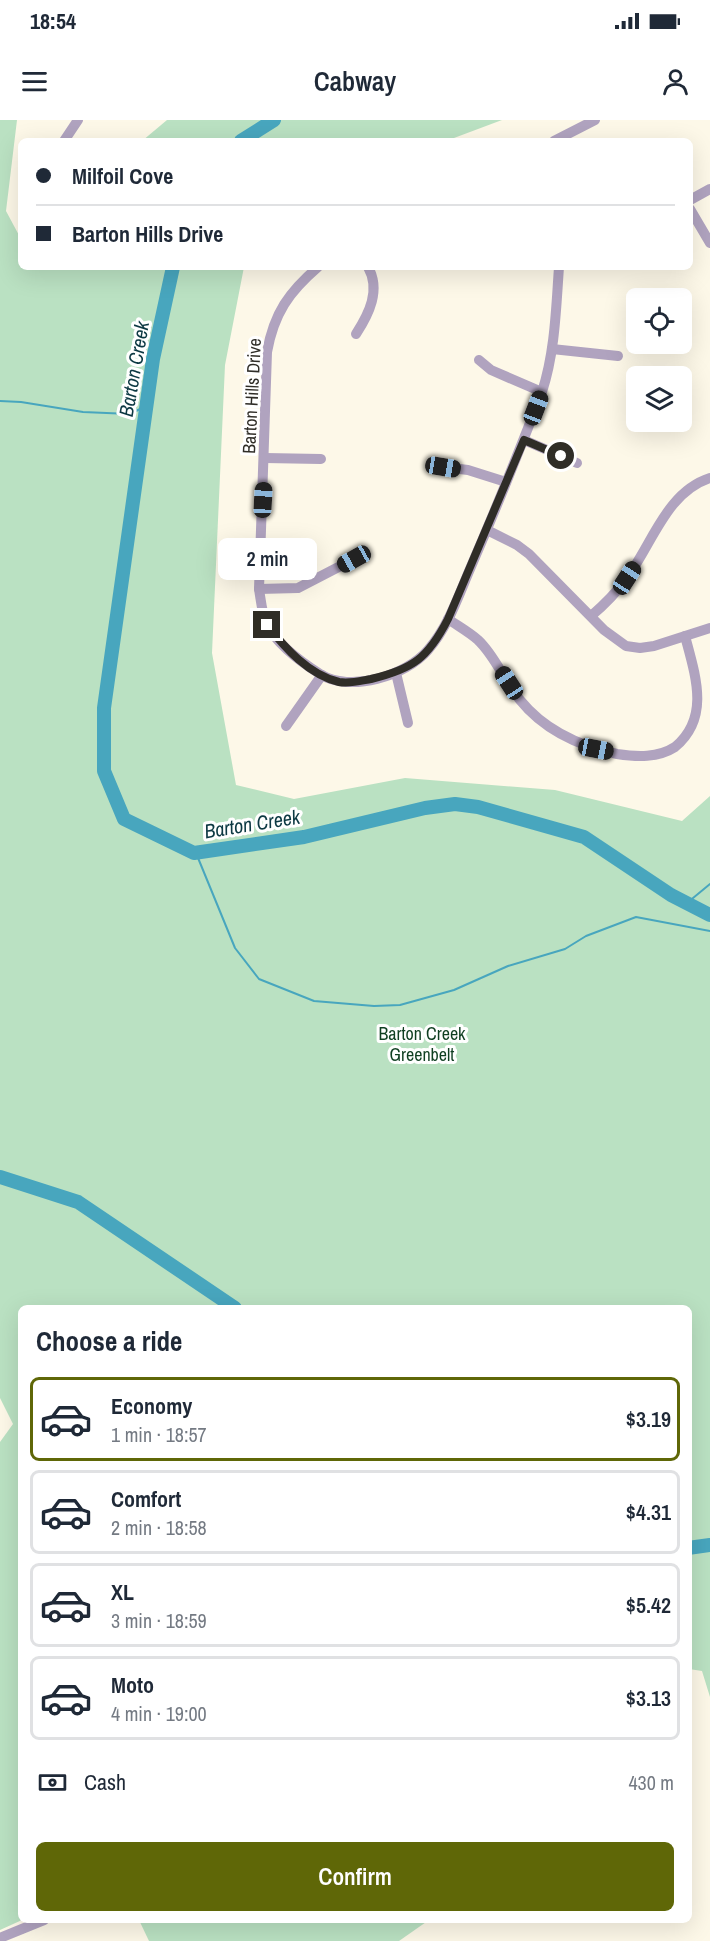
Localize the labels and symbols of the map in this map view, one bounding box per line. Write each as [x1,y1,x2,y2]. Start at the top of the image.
water label: Barton Creek [112,318,155,419]
street label: Barton Hills Drive [236,338,267,454]
car [521,388,551,428]
route start [547,442,574,469]
car [424,455,462,479]
car [253,482,273,518]
callout: 2 min [218,538,316,580]
car [334,542,374,576]
car [610,558,644,598]
route end [253,611,280,638]
car [492,663,526,703]
car [577,737,615,761]
water label: Barton Creek [202,802,303,844]
park label: Barton Creek Greenbelt [379,1021,466,1067]

